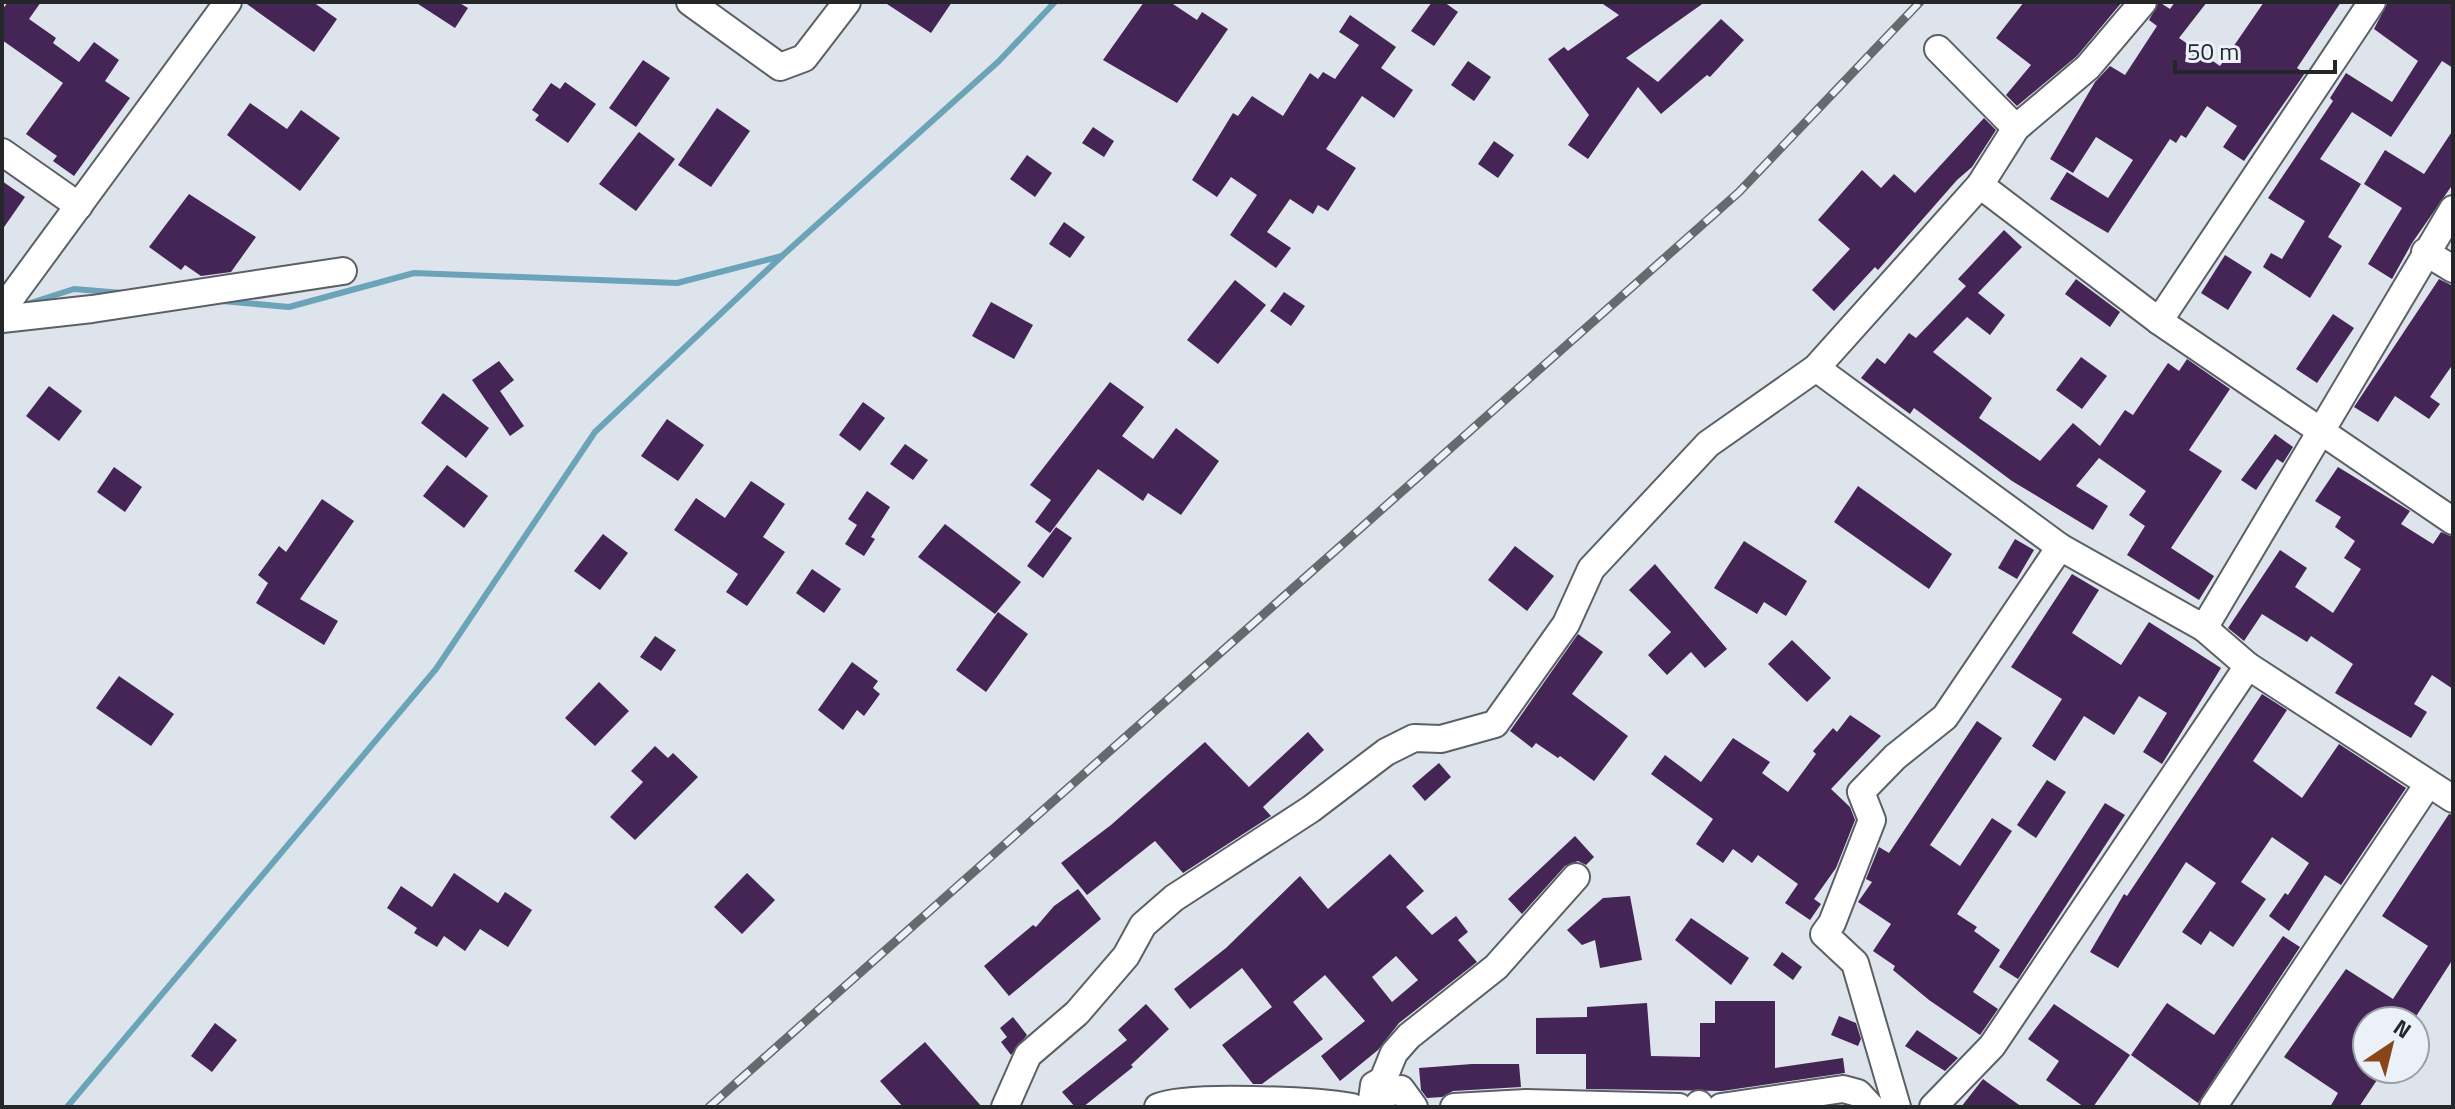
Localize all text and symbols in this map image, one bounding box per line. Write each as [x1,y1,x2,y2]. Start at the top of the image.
scale bar [2175,24,2335,74]
text: 50 m [2187,33,2239,69]
north arrow [2351,1005,2431,1085]
text: N [2386,1010,2418,1047]

